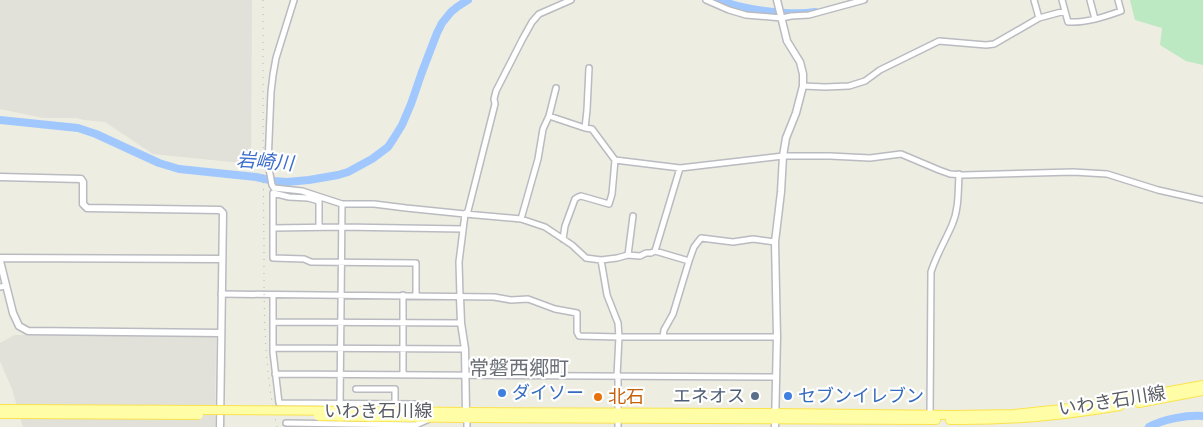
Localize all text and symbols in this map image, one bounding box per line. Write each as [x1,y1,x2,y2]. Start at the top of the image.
water label: 岩崎川 [236,146,296,177]
district label: 常磐西郷町 [469,354,569,382]
place label: ダイソー [512,380,584,405]
street label: いわき石川線 [1057,380,1167,421]
place label: エネオス [673,383,745,408]
place label: セブンイレブン [798,383,924,408]
place label: 北石 [608,384,644,409]
marker: ダイソー [496,387,508,399]
marker: エネオス [749,390,761,402]
marker: セブンイレブン [782,390,794,402]
marker: 北石 [592,391,604,403]
street label: いわき石川線 [324,398,432,423]

